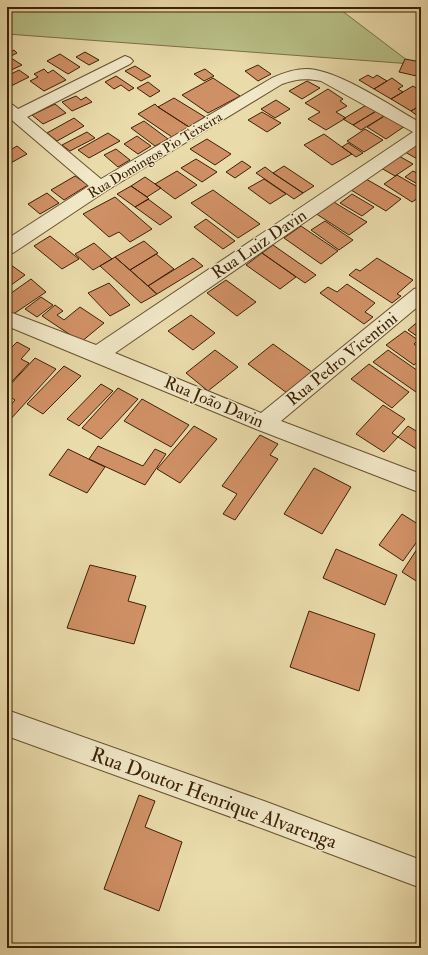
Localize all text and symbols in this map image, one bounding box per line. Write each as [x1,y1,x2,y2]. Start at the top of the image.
street label: Rua Domingos Pio Teixeira [85,108,225,202]
street label: Rua Luiz Davin [208,204,311,283]
street label: Rua Pedro Vicentini [282,308,402,410]
street label: Rua João Davin [161,372,267,433]
street label: Rua Doutor Henrique Alvarenga [87,742,341,855]

